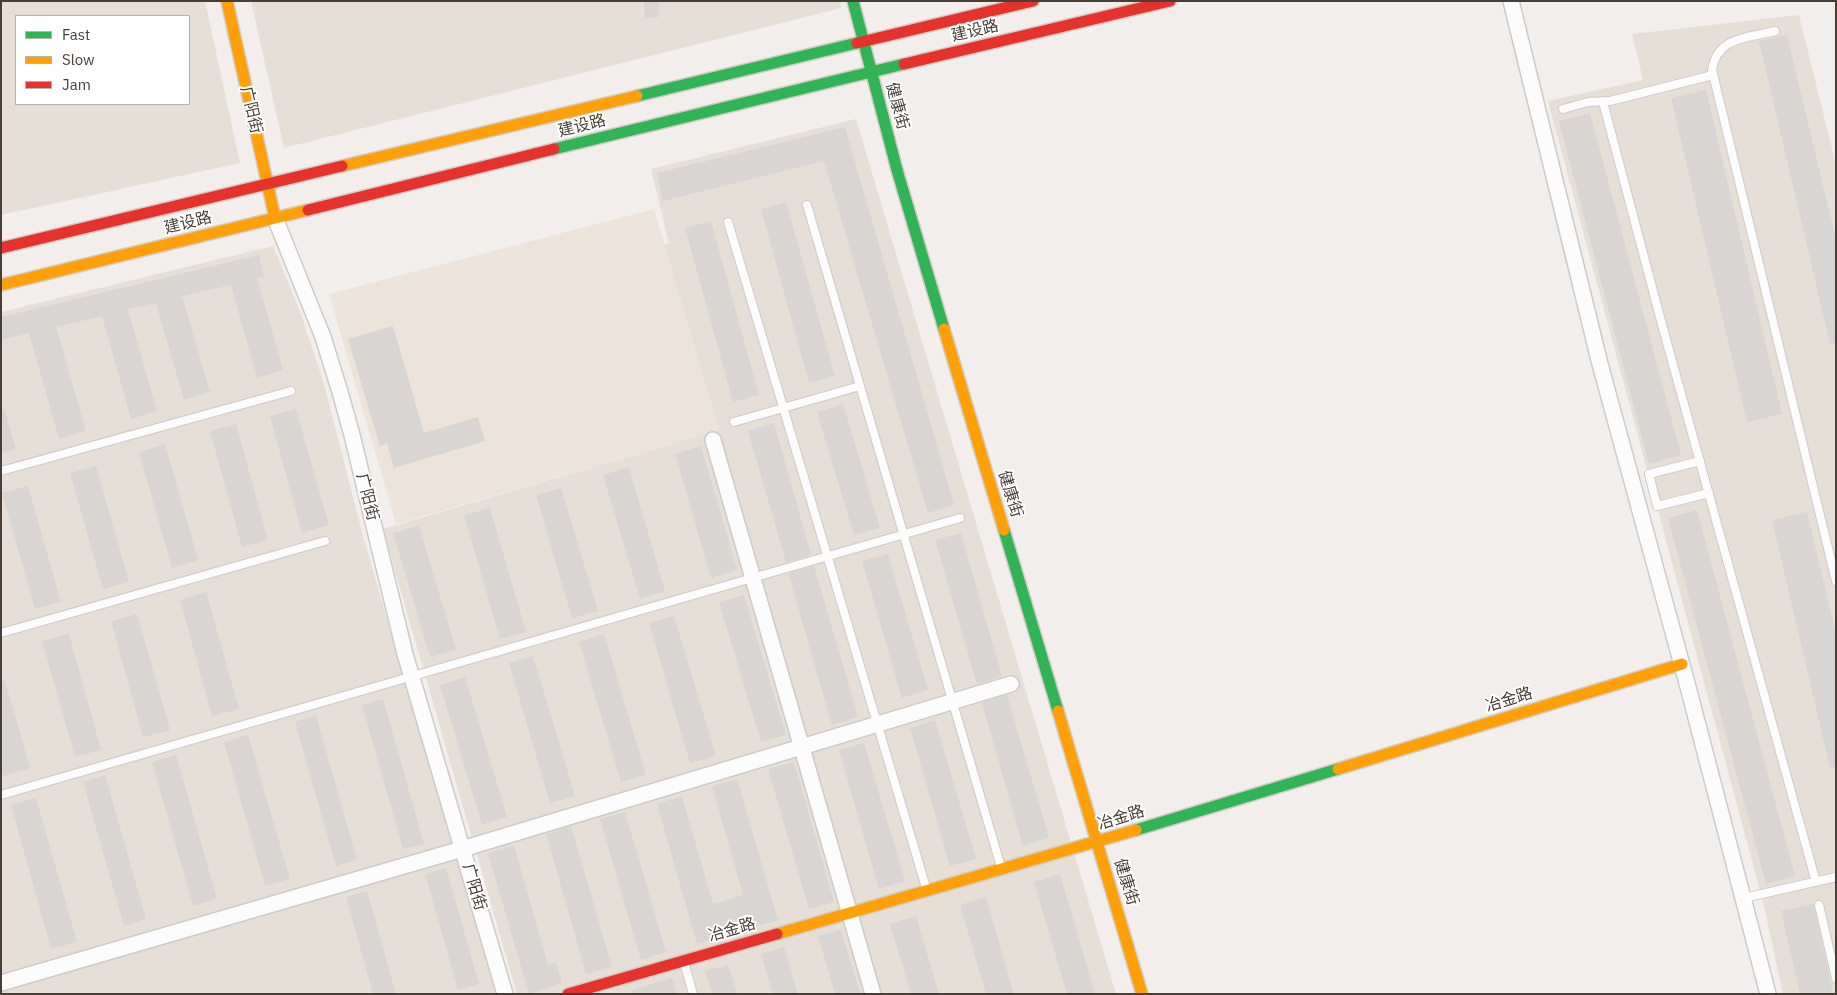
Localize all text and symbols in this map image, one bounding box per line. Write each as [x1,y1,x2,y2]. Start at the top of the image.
legend [15,15,190,105]
street label: 建设路 [949,16,1001,46]
text: Fast [62,25,90,44]
text: Slow [62,50,95,69]
text: Jam [62,75,91,94]
street label: 健康街 [882,80,912,132]
street label: 广阳街 [236,84,266,136]
street label: 建设路 [556,111,608,141]
street label: 建设路 [162,208,214,238]
street label: 健康街 [994,468,1026,520]
street label: 广阳街 [352,471,382,523]
street label: 冶金路 [1483,684,1535,716]
street label: 冶金路 [1095,802,1147,834]
street label: 健康街 [1110,856,1142,908]
street label: 广阳街 [458,861,490,913]
street label: 冶金路 [706,914,758,946]

